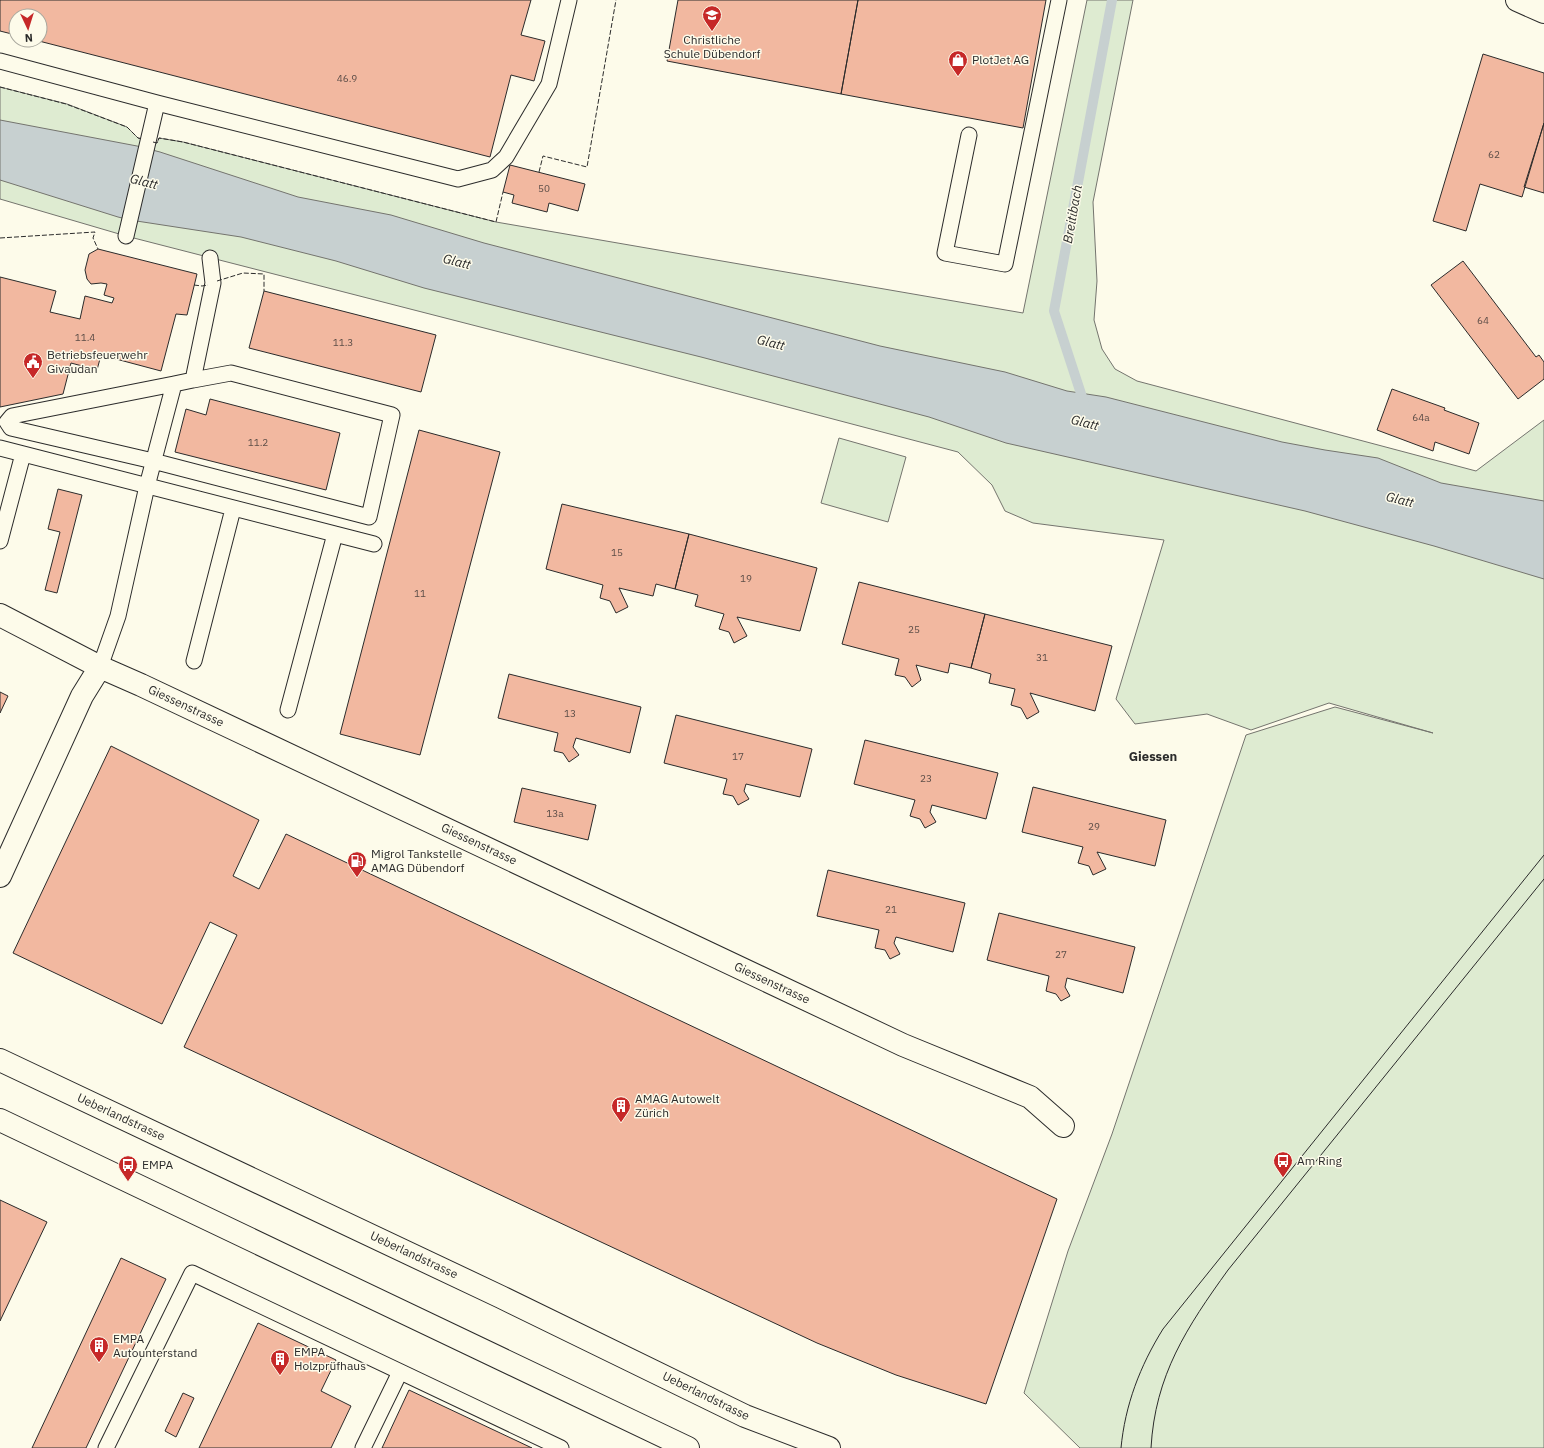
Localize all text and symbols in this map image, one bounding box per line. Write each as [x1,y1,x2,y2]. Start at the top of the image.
school or university icon: Christliche Schule Dübendorf [701,4,723,32]
north arrow [8,8,48,48]
text: N [24,31,33,45]
place label: Christliche Schule Dübendorf [664,32,760,61]
shop icon: PlotJet AG [947,49,969,77]
place label: PlotJet AG [972,52,1029,67]
house number: 46.9 [337,72,357,85]
house number: 62 [1488,148,1500,161]
water label: Glatt [128,170,160,193]
house number: 50 [538,182,550,195]
water label: Breitibach [1059,183,1086,245]
water label: Glatt [441,250,473,273]
house number: 64 [1477,314,1489,327]
house number: 11.4 [75,331,95,344]
water label: Glatt [755,331,787,354]
house number: 11.3 [333,336,353,349]
place label: Betriebsfeuerwehr Givaudan [47,347,148,376]
public building icon: Betriebsfeuerwehr Givaudan [22,351,44,379]
water label: Glatt [1069,411,1101,434]
house number: 64a [1412,411,1430,424]
house number: 11.2 [248,436,268,449]
water label: Glatt [1384,488,1416,511]
house number: 15 [611,546,623,559]
house number: 19 [740,572,752,585]
house number: 11 [414,587,426,600]
house number: 25 [908,623,920,636]
house number: 31 [1036,651,1048,664]
street label: Giessenstrasse [146,681,227,730]
house number: 13 [564,707,576,720]
district label: Giessen [1129,748,1177,765]
house number: 17 [732,750,744,763]
house number: 23 [920,772,932,785]
house number: 13a [546,807,564,820]
street label: Giessenstrasse [439,819,520,868]
house number: 29 [1088,820,1100,833]
place label: Migrol Tankstelle AMAG Dübendorf [371,846,464,875]
fuel station icon: Migrol Tankstelle AMAG Dübendorf [346,850,368,878]
house number: 21 [885,903,897,916]
house number: 27 [1055,948,1067,961]
street label: Giessenstrasse [732,958,813,1007]
street label: Ueberlandstrasse [75,1090,168,1144]
place label: AMAG Autowelt Zürich [635,1091,720,1120]
building icon: AMAG Autowelt Zürich [610,1095,632,1123]
bus stop icon: Am Ring [1272,1150,1294,1178]
place label: Am Ring [1297,1153,1342,1168]
bus stop icon: EMPA [117,1154,139,1182]
place label: EMPA [142,1157,173,1172]
street label: Ueberlandstrasse [368,1228,461,1282]
place label: EMPA Autounterstand [113,1331,197,1360]
building icon: EMPA Autounterstand [88,1335,110,1363]
place label: EMPA Holzprüfhaus [294,1344,366,1373]
building icon: EMPA Holzprüfhaus [269,1348,291,1376]
street label: Ueberlandstrasse [660,1368,753,1423]

